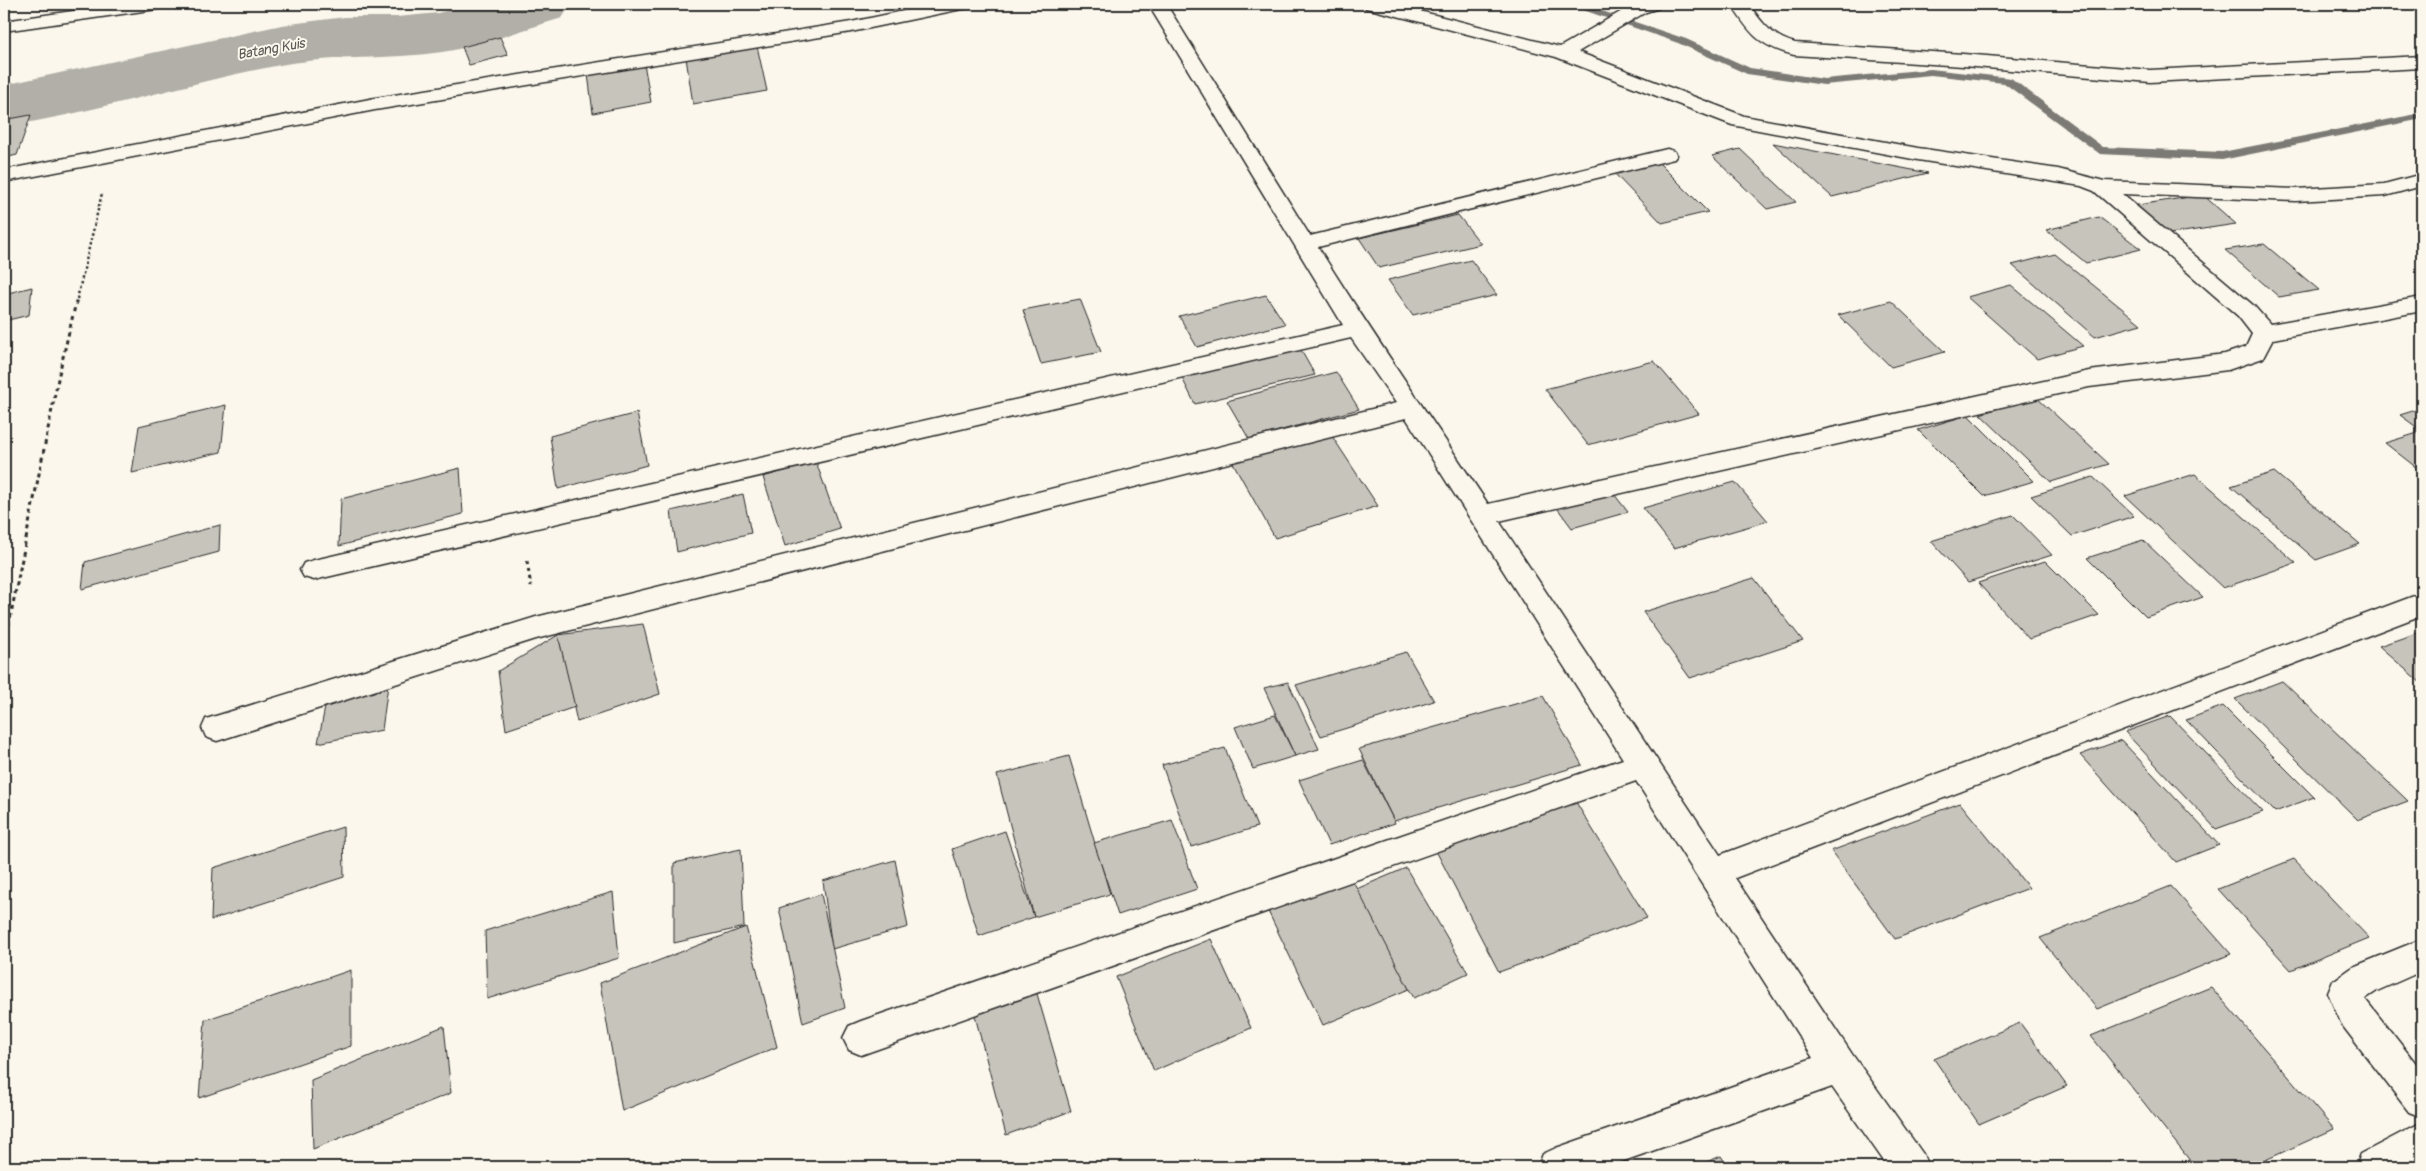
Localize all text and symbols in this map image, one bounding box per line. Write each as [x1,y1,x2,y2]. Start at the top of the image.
water label: Batang Kuis [236,34,308,63]

